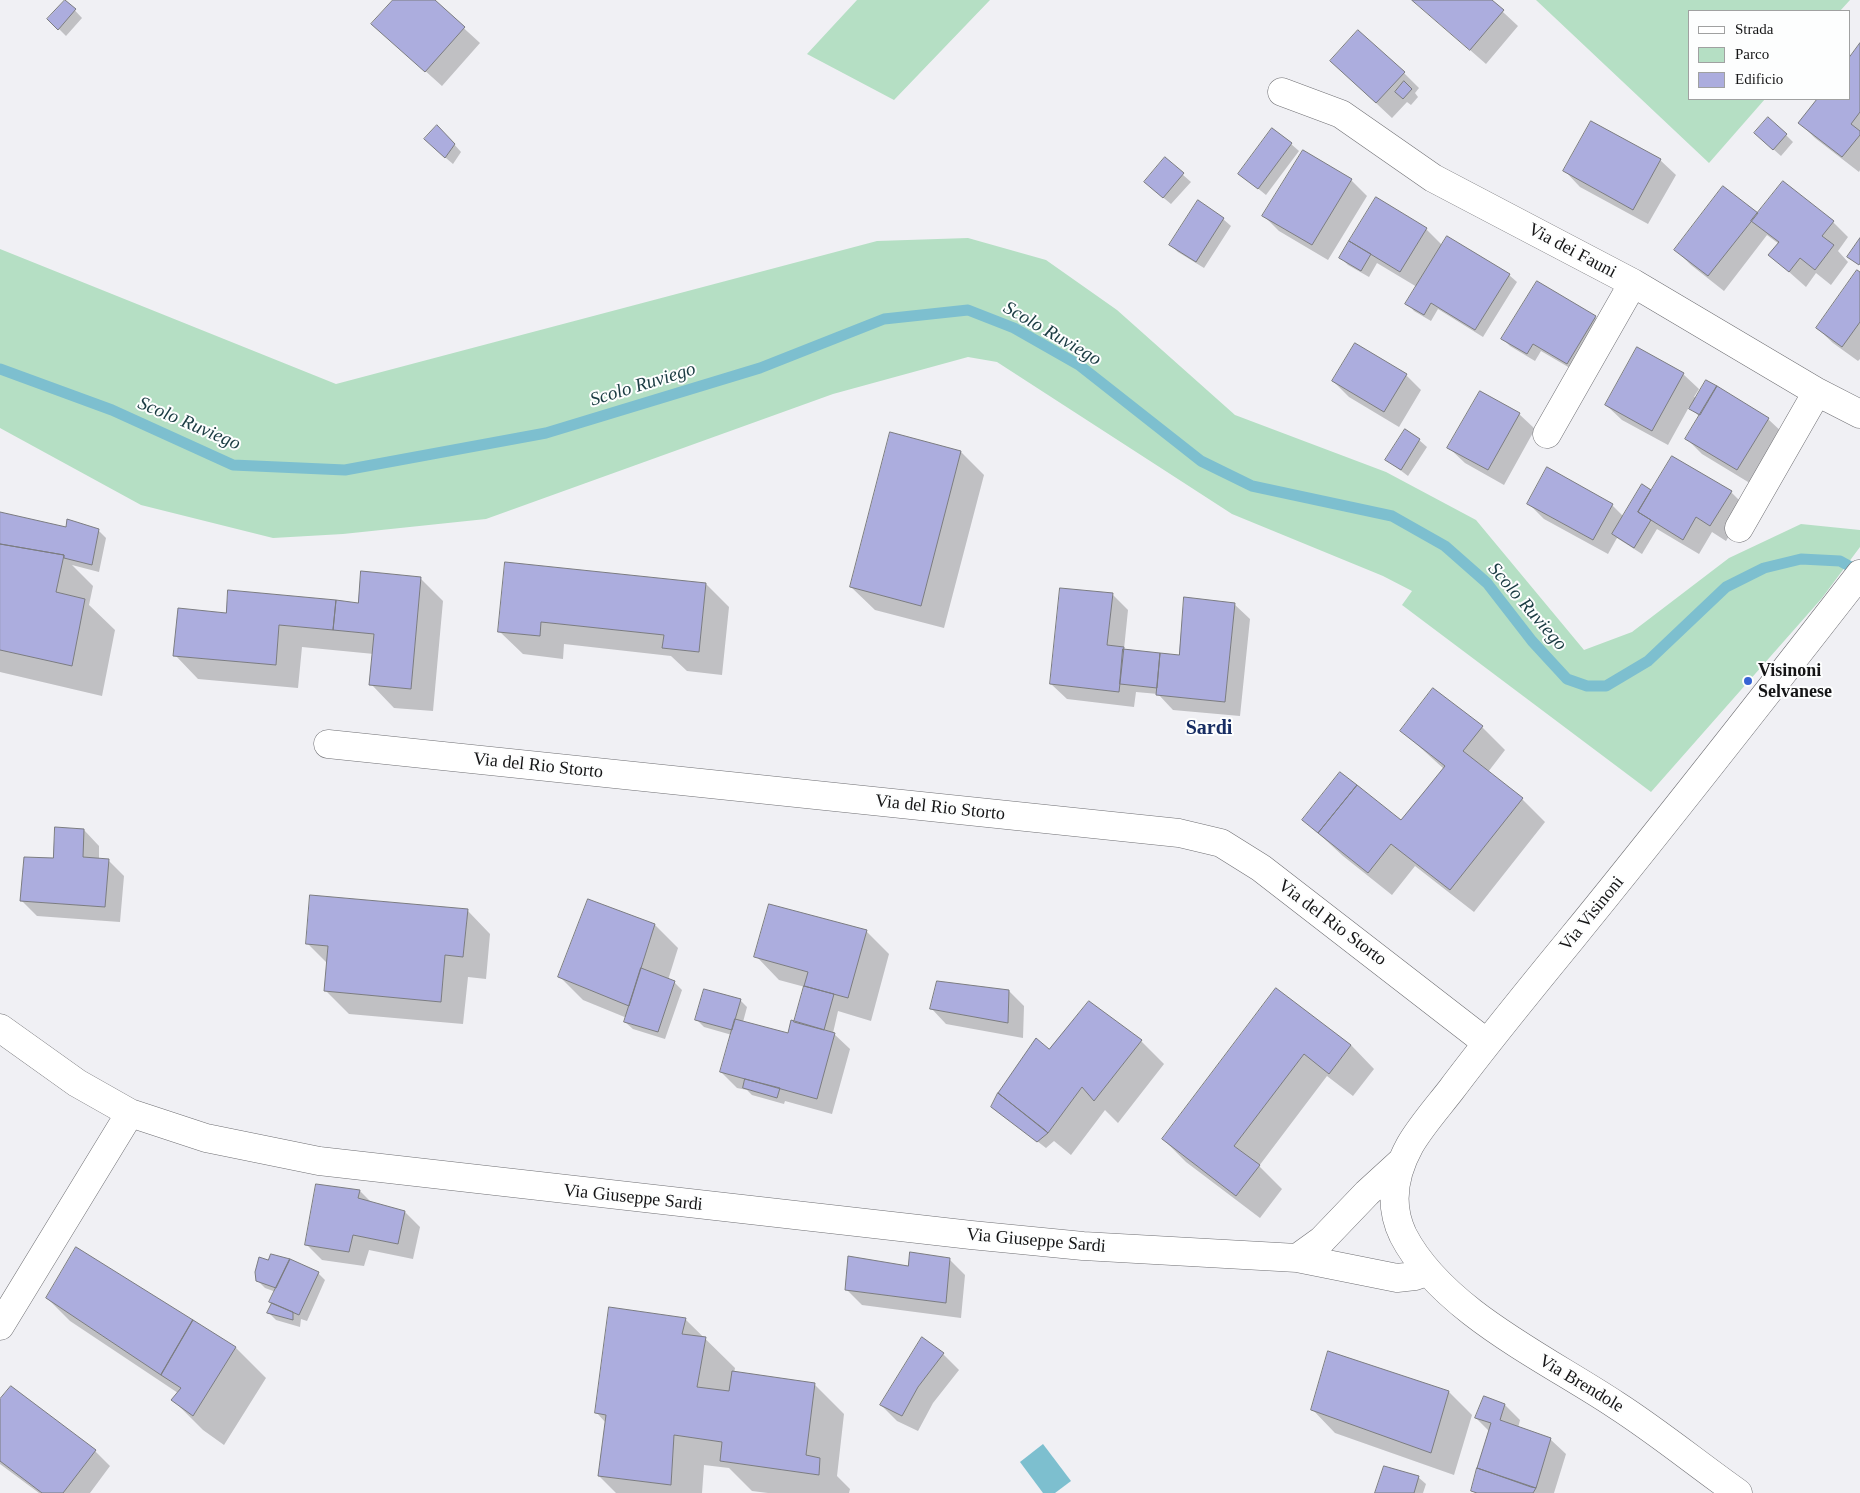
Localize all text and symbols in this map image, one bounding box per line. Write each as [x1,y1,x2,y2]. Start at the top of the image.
legend [1688,10,1850,100]
text: Strada [1735,21,1773,37]
text: Parco [1735,46,1769,62]
text: Edificio [1735,71,1783,87]
street label: Via dei Fauni [1524,219,1620,283]
water label: Scolo Ruviego [999,297,1105,371]
water label: Scolo Ruviego [587,358,699,412]
water label: Scolo Ruviego [134,392,244,456]
water label: Scolo Ruviego [1483,558,1571,656]
place label: Visinoni Selvanese [1758,660,1832,702]
marker: Visinoni Selvanese [1742,675,1754,687]
district label: Sardi [1186,717,1232,741]
street label: Via del Rio Storto [472,748,604,784]
street label: Via del Rio Storto [874,790,1006,826]
street label: Via Visinoni [1555,872,1629,956]
street label: Via del Rio Storto [1273,875,1391,971]
street label: Via Giuseppe Sardi [562,1180,704,1216]
street label: Via Giuseppe Sardi [965,1224,1107,1258]
street label: Via Brendole [1535,1350,1627,1418]

